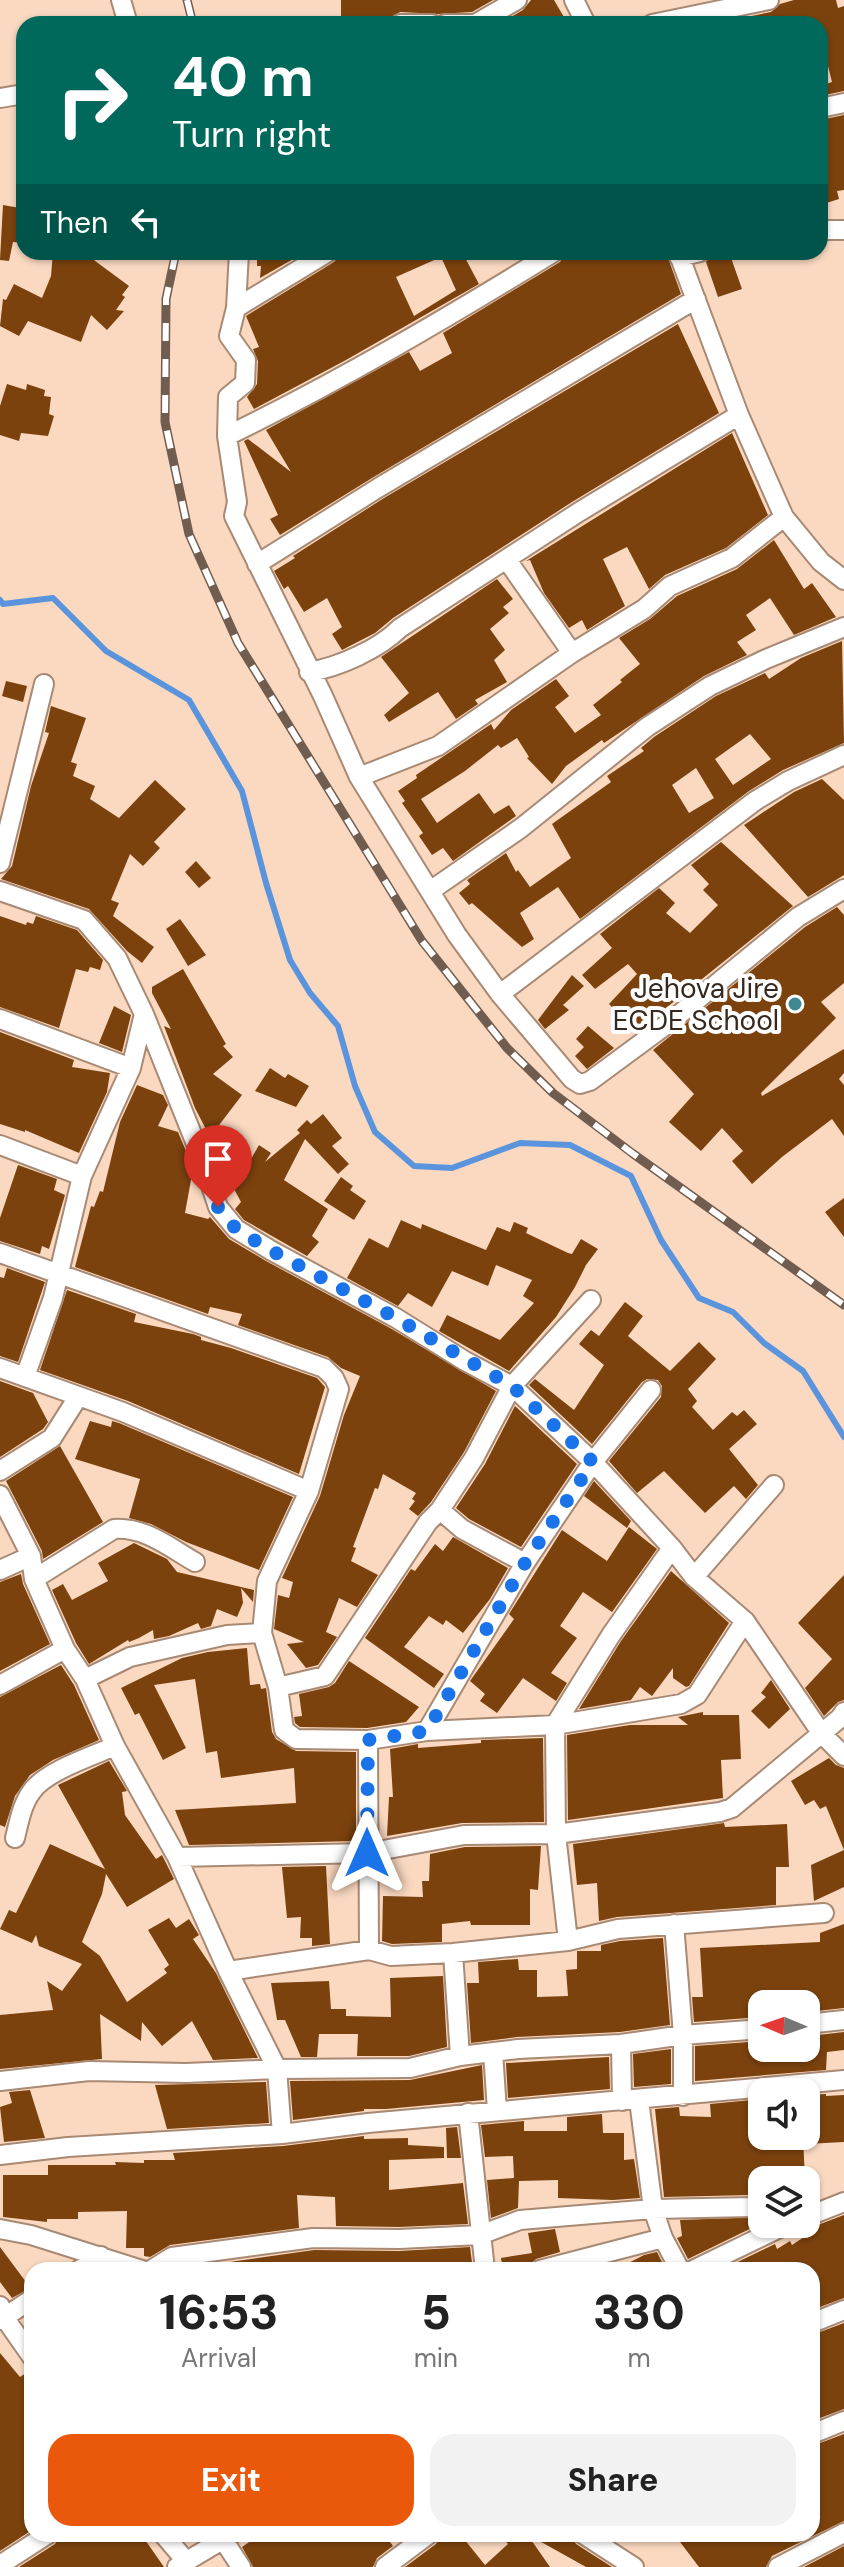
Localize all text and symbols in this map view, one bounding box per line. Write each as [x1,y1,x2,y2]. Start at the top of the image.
text: 40 m [172,40,314,113]
icon: right [40,48,144,152]
text: Turn right [172,111,331,158]
icon: left [124,200,168,244]
text: Then [40,203,108,242]
place label: Jehova Jire ECDE School [613,970,779,1039]
marker: Jehova Jire ECDE School [786,995,804,1013]
pin [184,1125,252,1207]
icon: arrive [196,1137,240,1181]
position arrow [325,1811,409,1895]
north arrow [748,1990,820,2062]
map controls [748,1990,820,2238]
button: sound [748,2078,820,2150]
button: layers [748,2166,820,2238]
text: 16:53 [159,2281,279,2344]
text: 5 [421,2281,451,2344]
text: 330 [593,2281,685,2344]
text: Arrival [181,2341,257,2375]
text: min [414,2341,458,2375]
text: m [627,2341,651,2375]
button: Exit [48,2434,414,2526]
button: Share [430,2434,796,2526]

